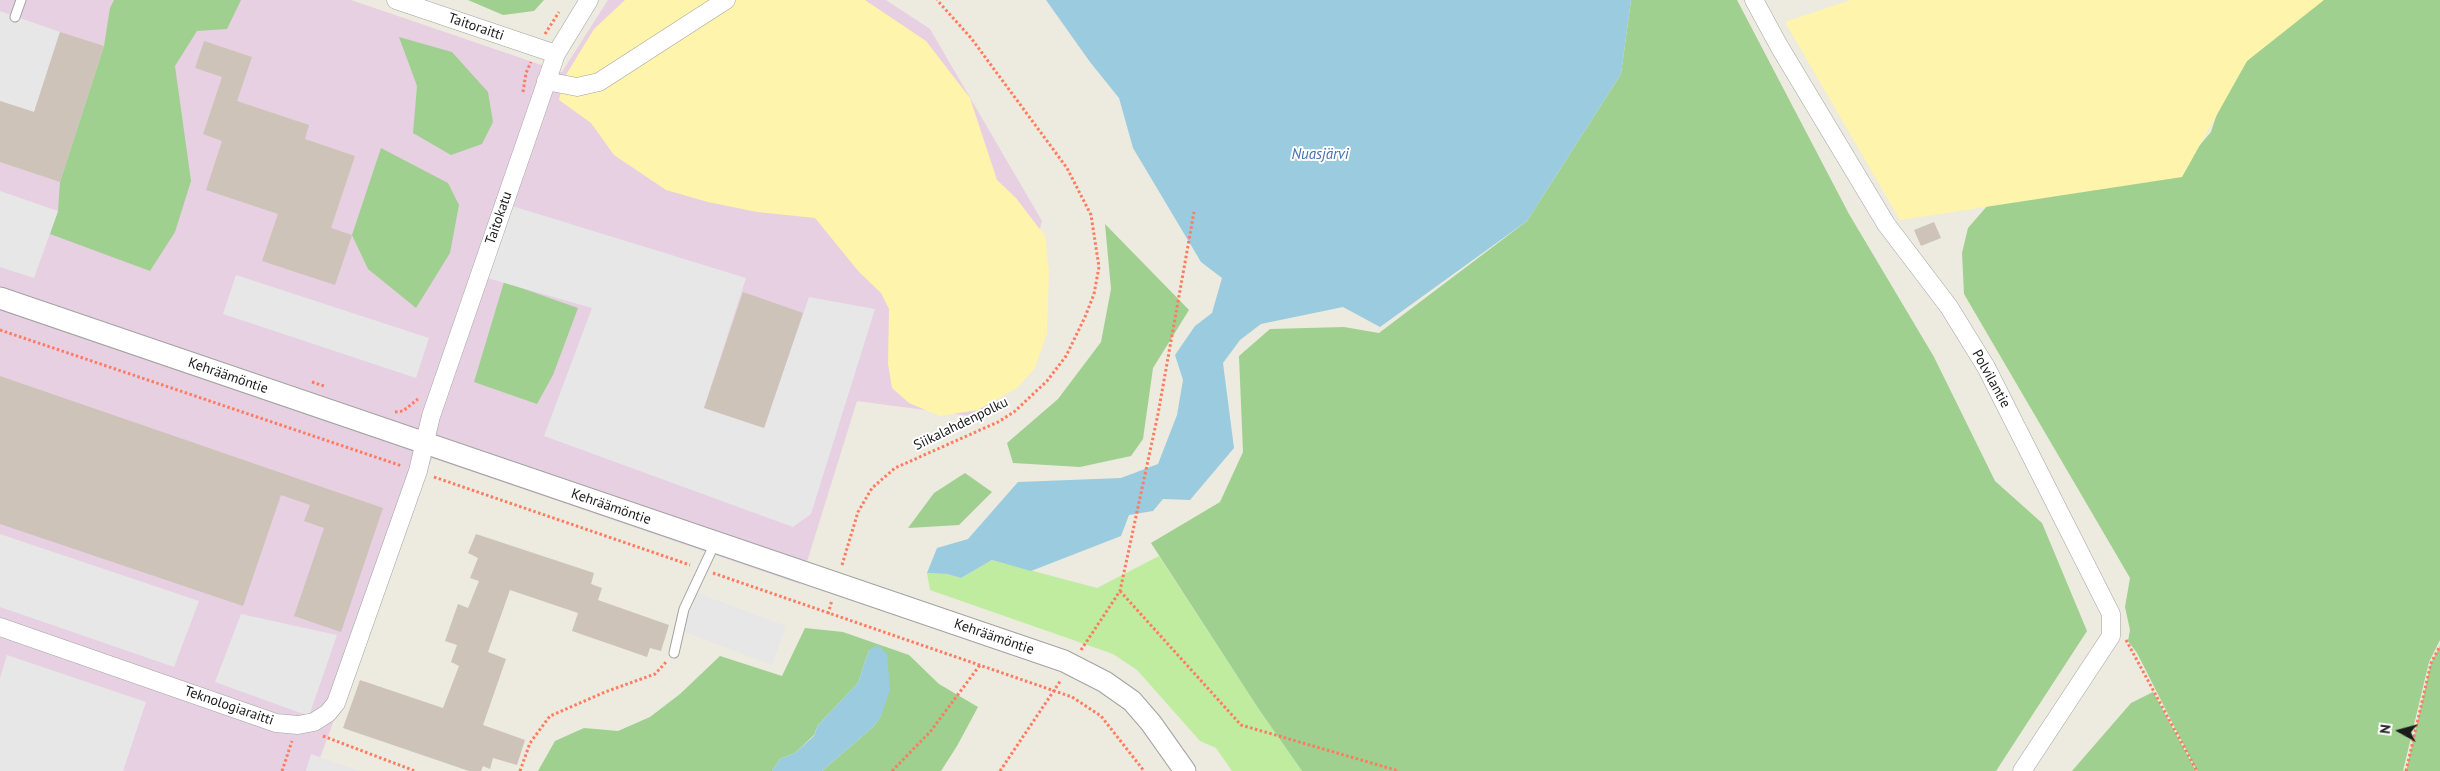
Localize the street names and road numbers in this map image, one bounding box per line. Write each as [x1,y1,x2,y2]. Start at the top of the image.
street label: Taitoraitti [446,10,506,44]
street label: Taitokatu [482,189,516,247]
street label: Polvilantie [1968,347,2014,411]
street label: Kehräämöntie [186,354,270,398]
street label: Siikalahdenpolku [911,394,1011,454]
street label: Kehräämöntie [569,485,653,529]
street label: Kehräämöntie [952,615,1036,659]
street label: Teknologiaraitti [182,683,276,729]

